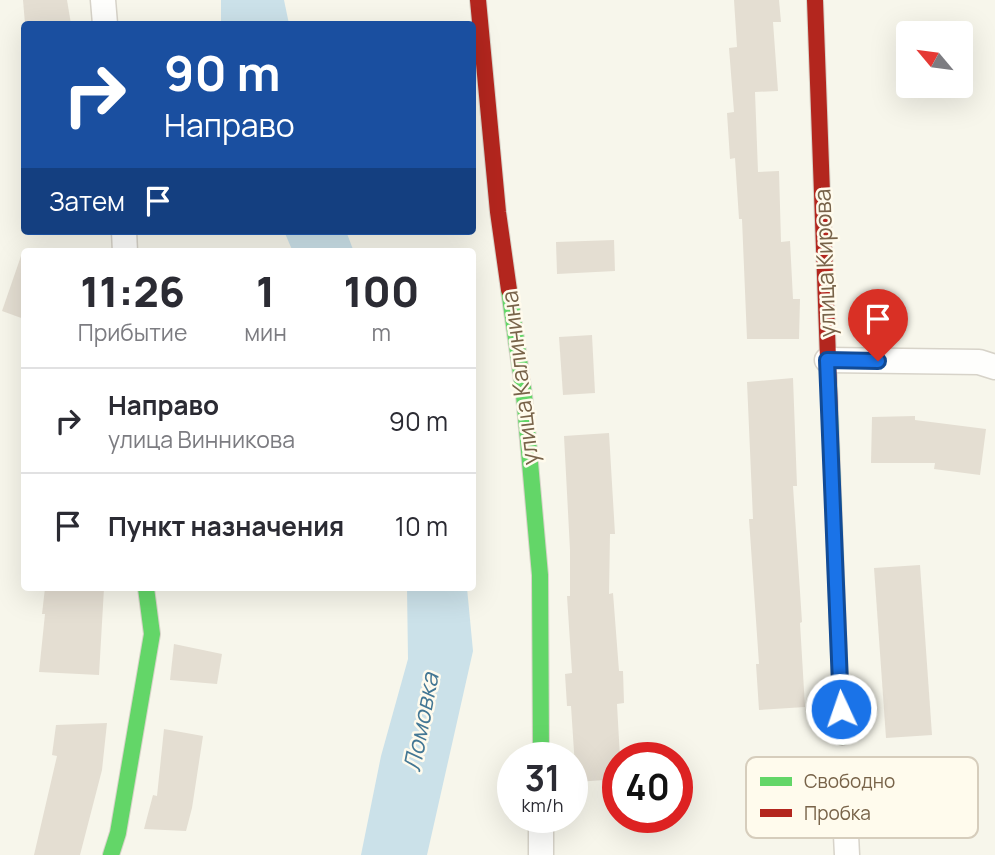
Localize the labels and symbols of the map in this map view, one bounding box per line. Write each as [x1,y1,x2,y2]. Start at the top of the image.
north arrow [896,21,973,98]
street label: улица Кирова [805,188,843,338]
street label: улица Калинина [492,289,546,467]
pin [848,289,908,361]
water label: Ломовка [394,668,446,774]
position arrow [804,672,878,746]
speed limit sign: 40 [602,742,693,833]
legend [746,757,978,838]
text: Свободно [804,768,895,794]
text: Пробка [804,800,871,826]

